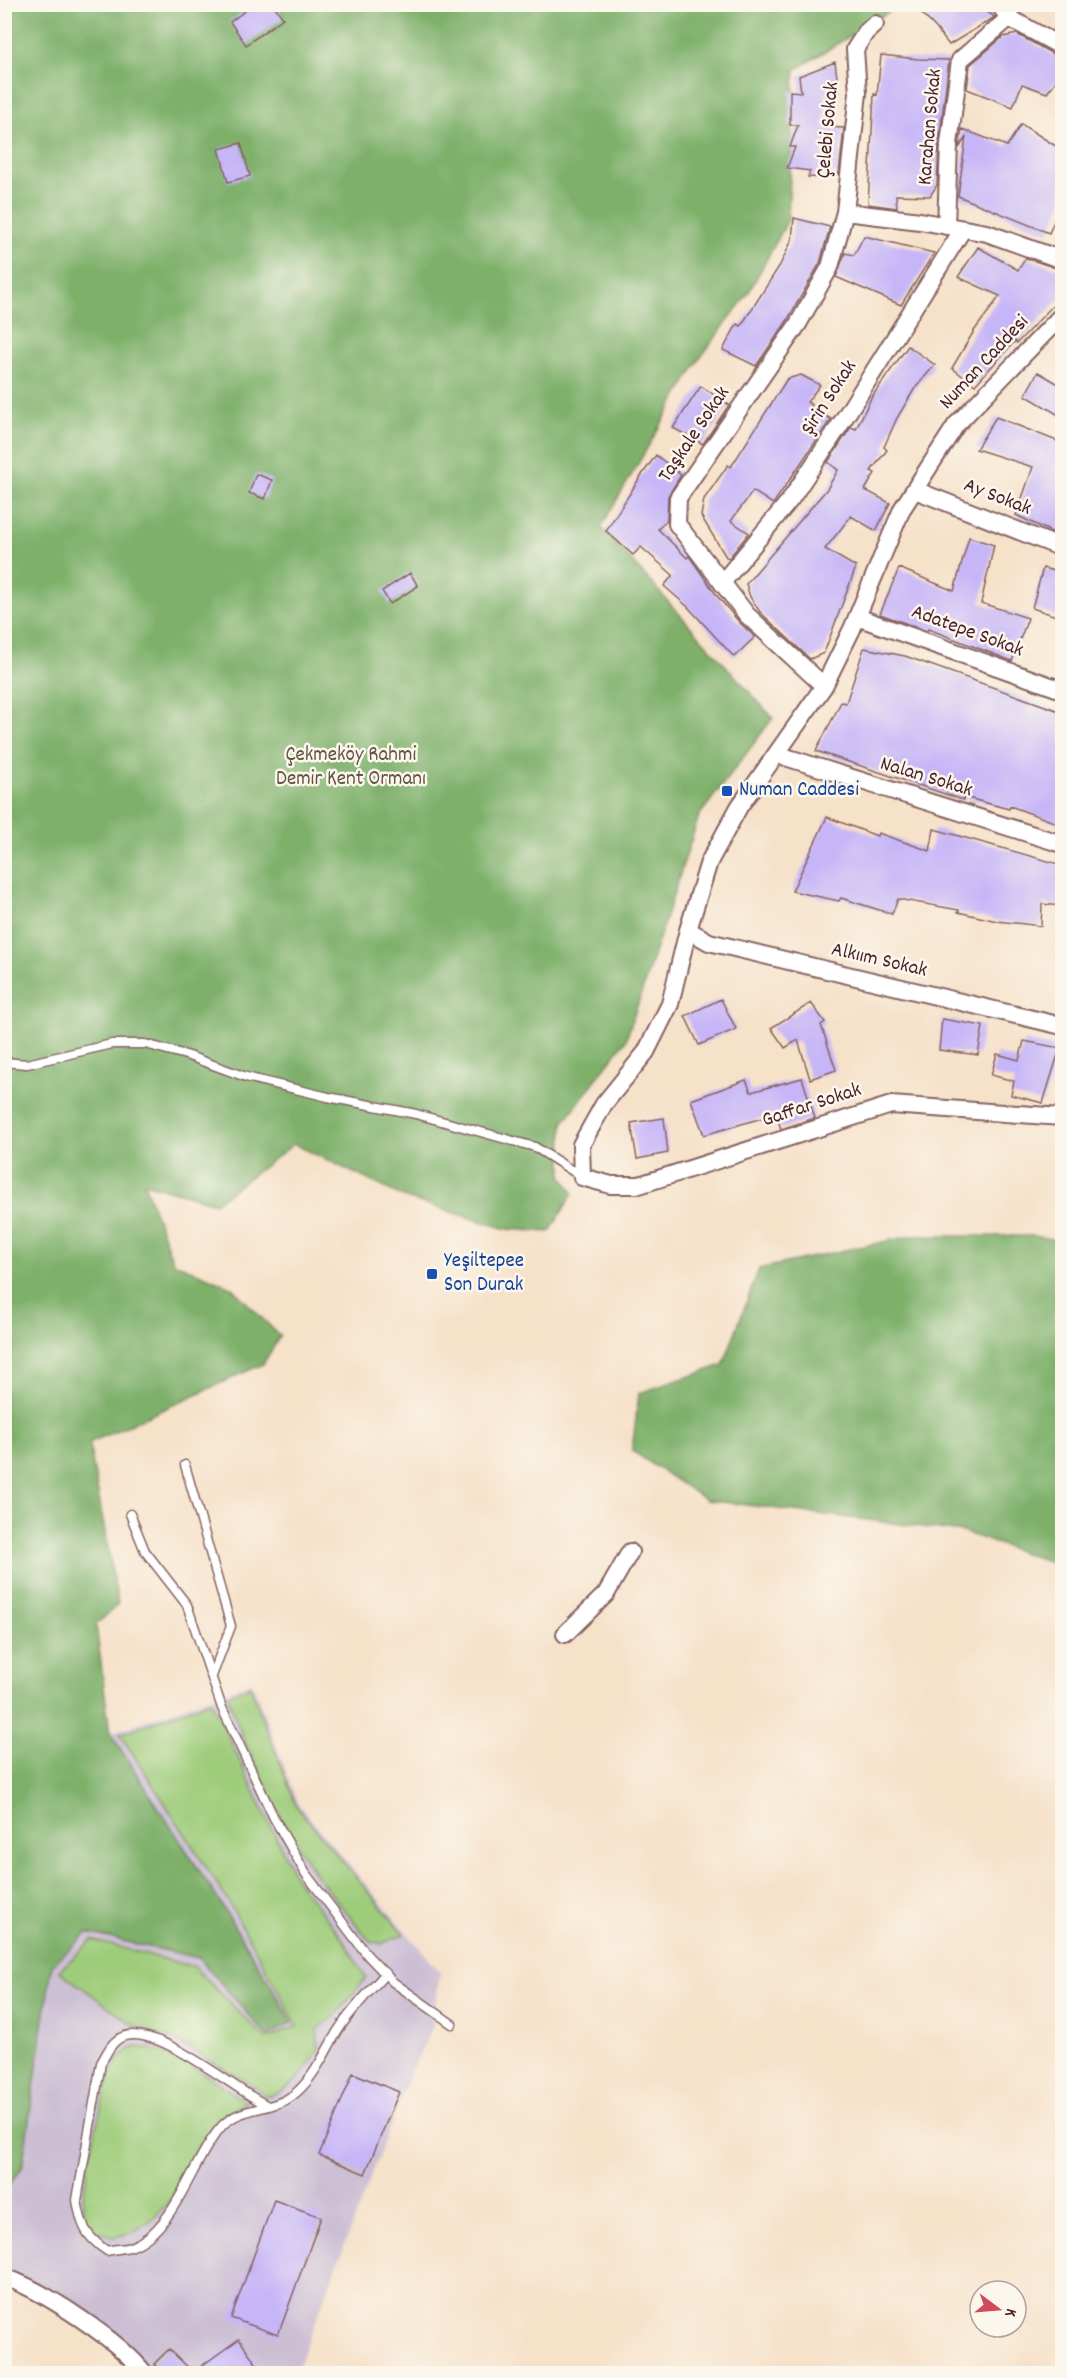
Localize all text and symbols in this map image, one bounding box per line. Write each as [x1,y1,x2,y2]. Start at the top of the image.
street label: Karahan Sokak [911,67,951,187]
street label: Çelebi Sokak [810,81,848,179]
street label: Numan Caddesi [933,309,1037,417]
street label: Şirin Sokak [794,354,866,442]
street label: Taşkale Sokak [652,381,738,489]
street label: Ay Sokak [959,471,1035,525]
street label: Adatepe Sokak [907,598,1027,666]
park label: Çekmeköy Rahmi Demir Kent Ormanı [276,741,426,795]
street label: Nalan Sokak [876,750,976,806]
place label: Numan Caddesi [739,776,859,806]
marker: Numan Caddesi [720,784,734,798]
street label: Alkıım Sokak [828,935,930,987]
street label: Gaffar Sokak [758,1076,866,1136]
place label: Yeşiltepee Son Durak [444,1247,524,1301]
marker: Yeşiltepee Son Durak [425,1267,439,1281]
north arrow [968,2279,1028,2339]
text: K [998,2306,1022,2320]

